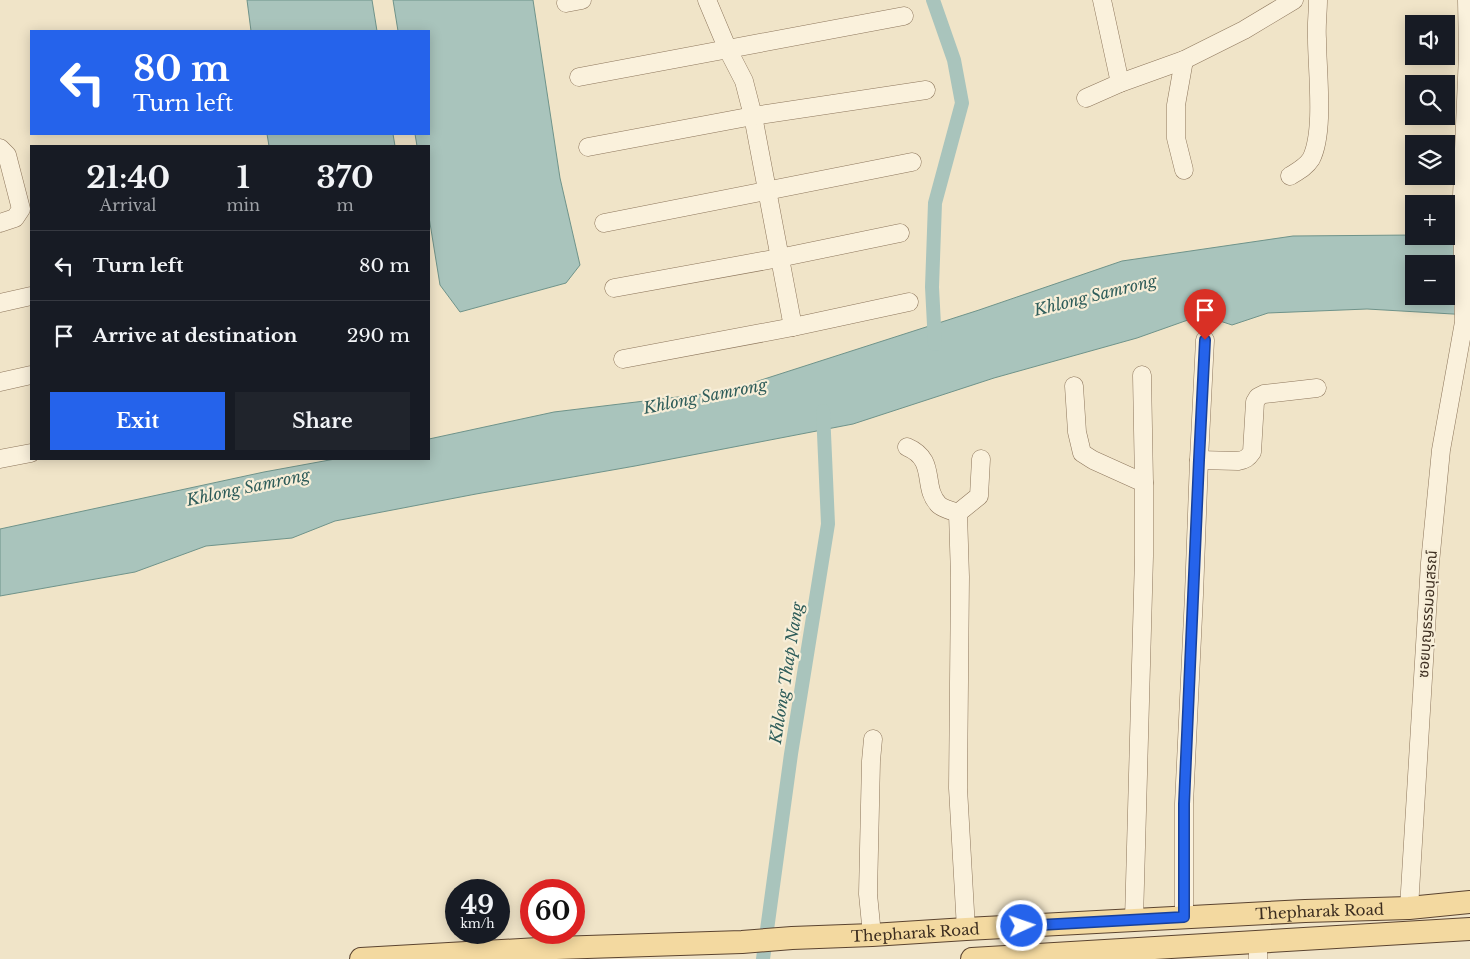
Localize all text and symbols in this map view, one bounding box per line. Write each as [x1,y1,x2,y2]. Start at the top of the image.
map controls [1405,15,1455,305]
button: sound [1405,15,1455,65]
text: 80 m [133,47,230,90]
icon: left [50,50,115,115]
button: search [1405,75,1455,125]
text: Turn left [133,90,233,117]
button: layers [1405,135,1455,185]
text: 21:40 [86,159,170,196]
text: 1 [237,159,250,196]
text: 370 [316,159,374,196]
text: Arrival [100,195,157,215]
text: min [226,195,260,215]
text: m [336,195,354,215]
button: + [1405,195,1455,245]
icon: left [50,252,78,280]
text: Turn left [93,254,184,277]
text: 80 m [359,254,410,277]
button: − [1405,255,1455,305]
water label: Khlong Samrong [1031,270,1160,320]
pin [1184,289,1226,340]
icon: arrive [1191,296,1219,324]
icon: arrive [50,322,78,350]
text: Arrive at destination [93,324,297,347]
text: 290 m [347,324,410,347]
water label: Khlong Samrong [640,374,770,418]
button: Exit [50,392,225,450]
button: Share [235,392,410,450]
water label: Khlong Samrong [183,464,313,510]
street label: ซอยบุญธรรมอนุสรณ์ [1413,550,1441,678]
water label: Khlong Thap Nang [765,600,807,746]
speed limit sign: 60 [520,879,585,944]
text: 49 [461,890,494,921]
position arrow [995,899,1047,951]
street label: Thepharak Road [1255,899,1384,923]
text: km/h [460,916,495,931]
street label: Thepharak Road [851,919,980,945]

